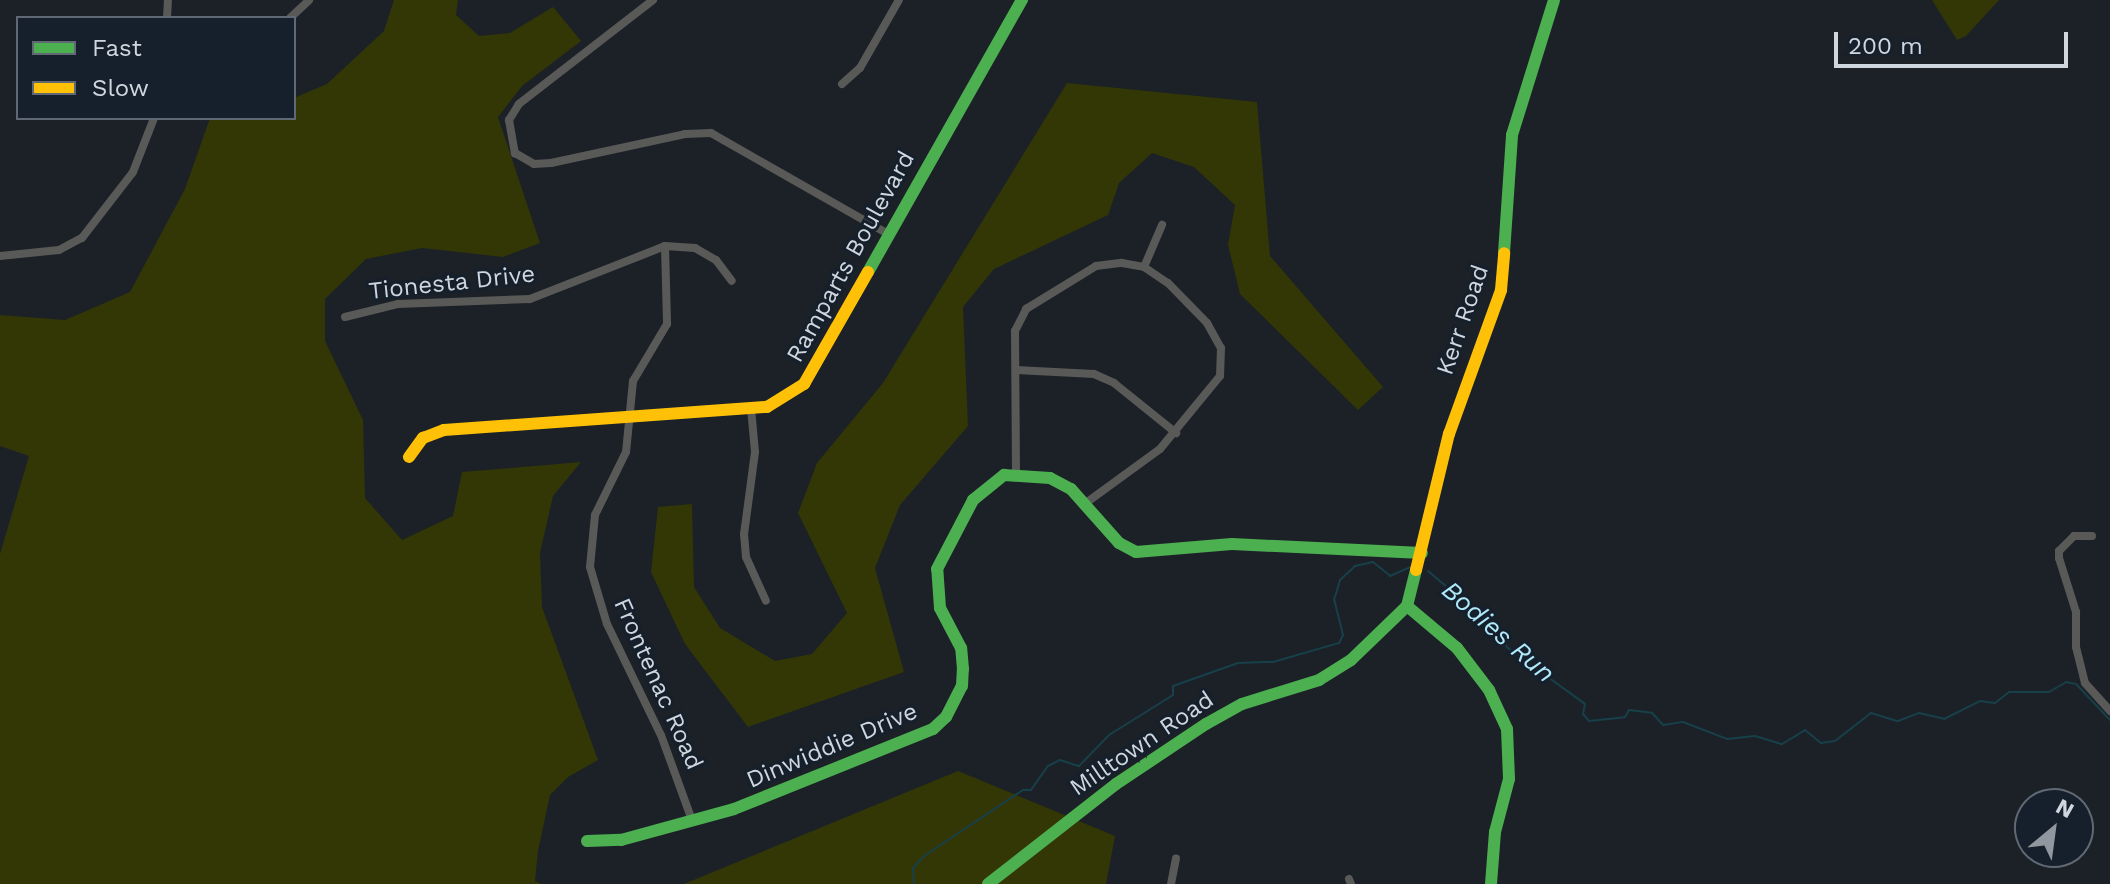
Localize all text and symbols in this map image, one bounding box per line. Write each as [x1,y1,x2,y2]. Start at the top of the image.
legend [16,16,296,120]
scale bar [1838,16,2072,66]
text: 200 m [1848,32,1923,60]
text: Fast [92,34,142,62]
text: Slow [92,74,149,102]
street label: Ramparts Boulevard [781,146,921,368]
street label: Tionesta Drive [367,260,537,306]
street label: Kerr Road [1431,261,1495,379]
water label: Bodies Run [1435,575,1561,689]
street label: Frontenac Road [607,594,709,774]
street label: Milltown Road [1065,685,1219,803]
street label: Dinwiddie Drive [742,697,922,795]
north arrow [2014,788,2094,868]
text: N [2052,793,2078,823]

